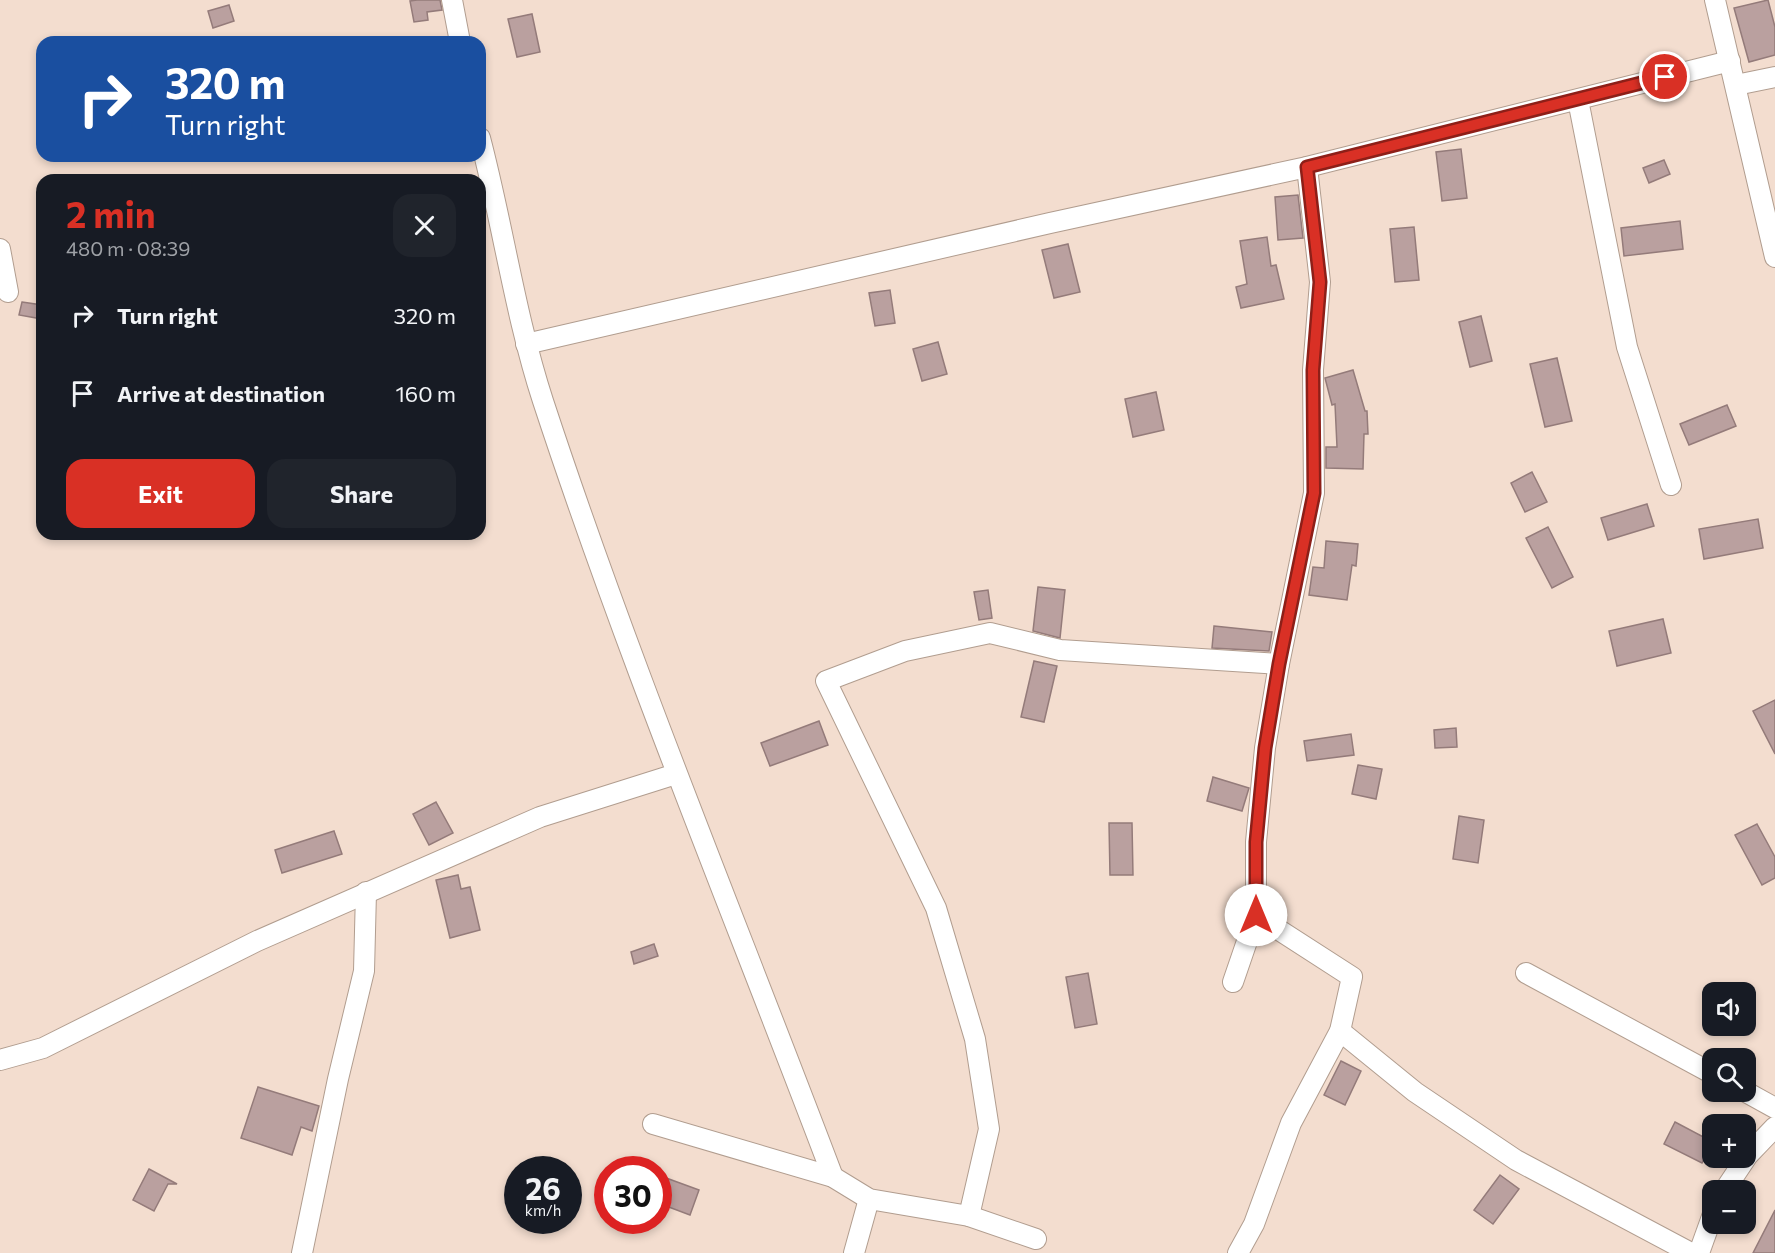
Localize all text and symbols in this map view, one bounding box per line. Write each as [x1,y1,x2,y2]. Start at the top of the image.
pin [1639,51,1690,102]
text: 320 m [165,56,285,108]
icon: right [66,60,144,138]
icon: arrive [1648,60,1681,93]
text: Turn right [165,108,285,141]
text: 2 min [66,191,156,235]
button: close [393,194,456,257]
text: 480 m · 08:39 [66,236,190,260]
icon: right [66,299,99,332]
text: Turn right [117,302,218,329]
text: 320 m [394,302,456,329]
icon: arrive [66,377,99,410]
text: Arrive at destination [117,380,325,407]
text: 160 m [395,380,456,407]
button: Exit [66,459,255,528]
button: Share [267,459,456,528]
position arrow [1224,883,1288,947]
map controls [1702,982,1756,1234]
button: sound [1702,982,1756,1036]
button: search [1702,1048,1756,1102]
button: + [1702,1114,1756,1168]
speed limit sign: 30 [594,1156,672,1234]
text: 26 [525,1169,561,1206]
button: − [1702,1180,1756,1234]
text: km/h [525,1201,561,1219]

